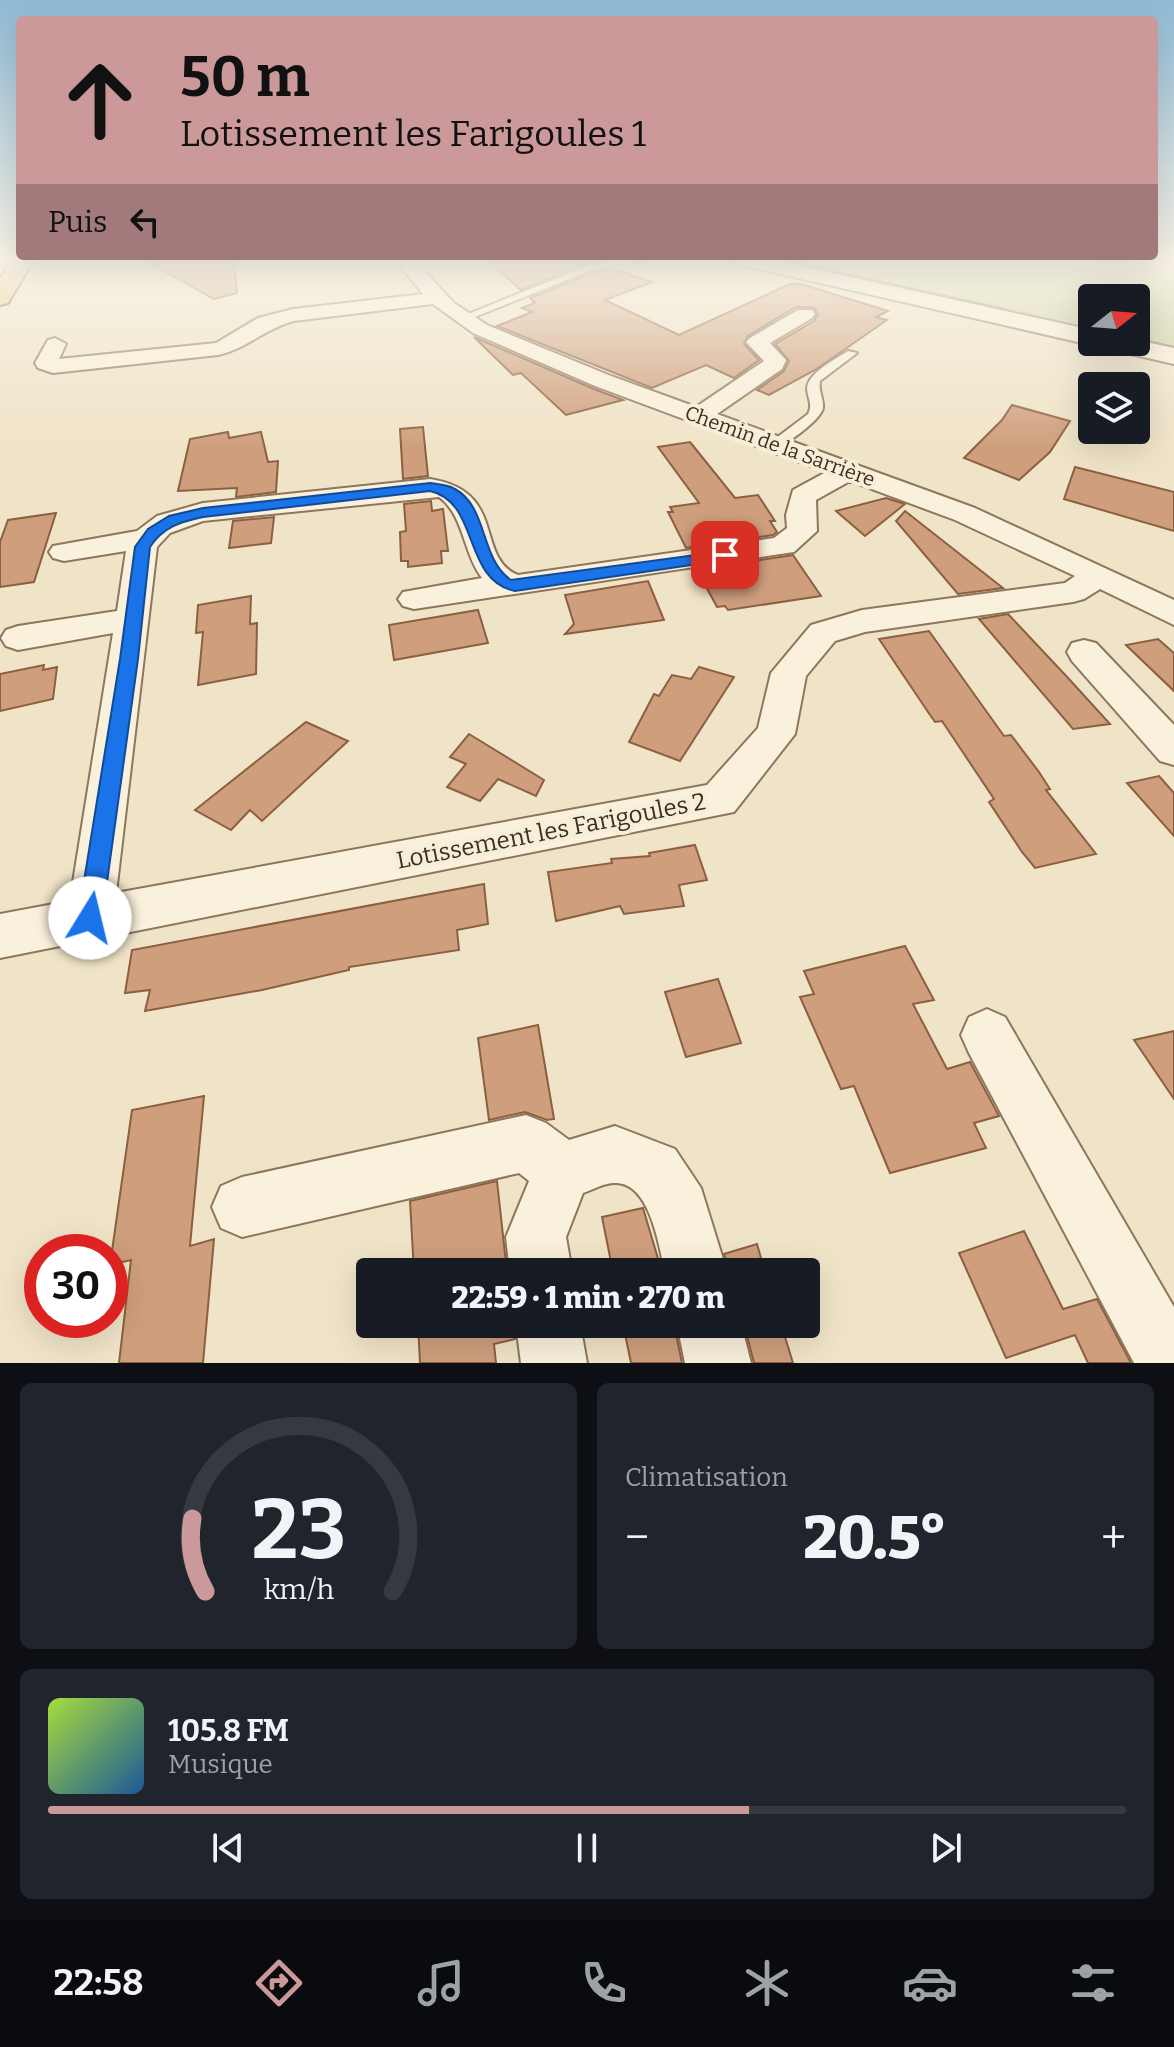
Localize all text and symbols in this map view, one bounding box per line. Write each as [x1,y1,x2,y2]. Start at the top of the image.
text: 50 m [180,44,310,111]
icon: ahead [48,48,152,152]
text: Lotissement les Farigoules 1 [180,112,646,156]
icon: left [123,200,167,244]
text: Puis [48,204,107,240]
north arrow [1078,284,1150,356]
map controls [1078,284,1150,444]
button: layers [1078,372,1150,444]
street label: Chemin de la Sarrière [682,400,878,492]
pin [691,521,759,589]
icon: arrive [703,533,747,577]
street label: Lotissement les Farigoules 2 [394,787,708,875]
position arrow [48,876,132,960]
speed limit sign: 30 [24,1234,128,1338]
text: 22:59 · 1 min · 270 m [452,1280,724,1316]
text: Climatisation [625,1462,788,1493]
text: 23 [251,1480,346,1580]
text: 20.5° [803,1502,947,1574]
text: − [625,1511,649,1564]
text: + [1101,1511,1126,1564]
text: km/h [263,1572,334,1607]
text: 105.8 FM [168,1713,289,1749]
text: Musique [168,1749,273,1780]
icon: previous [206,1826,250,1870]
icon: pause [565,1826,609,1870]
icon: next [924,1826,968,1870]
icon: directions [251,1955,307,2011]
icon: music [413,1955,469,2011]
icon: phone [576,1955,632,2011]
icon: climate [739,1955,795,2011]
icon: car [902,1955,958,2011]
icon: filters [1065,1955,1121,2011]
text: 22:58 [53,1961,144,2005]

